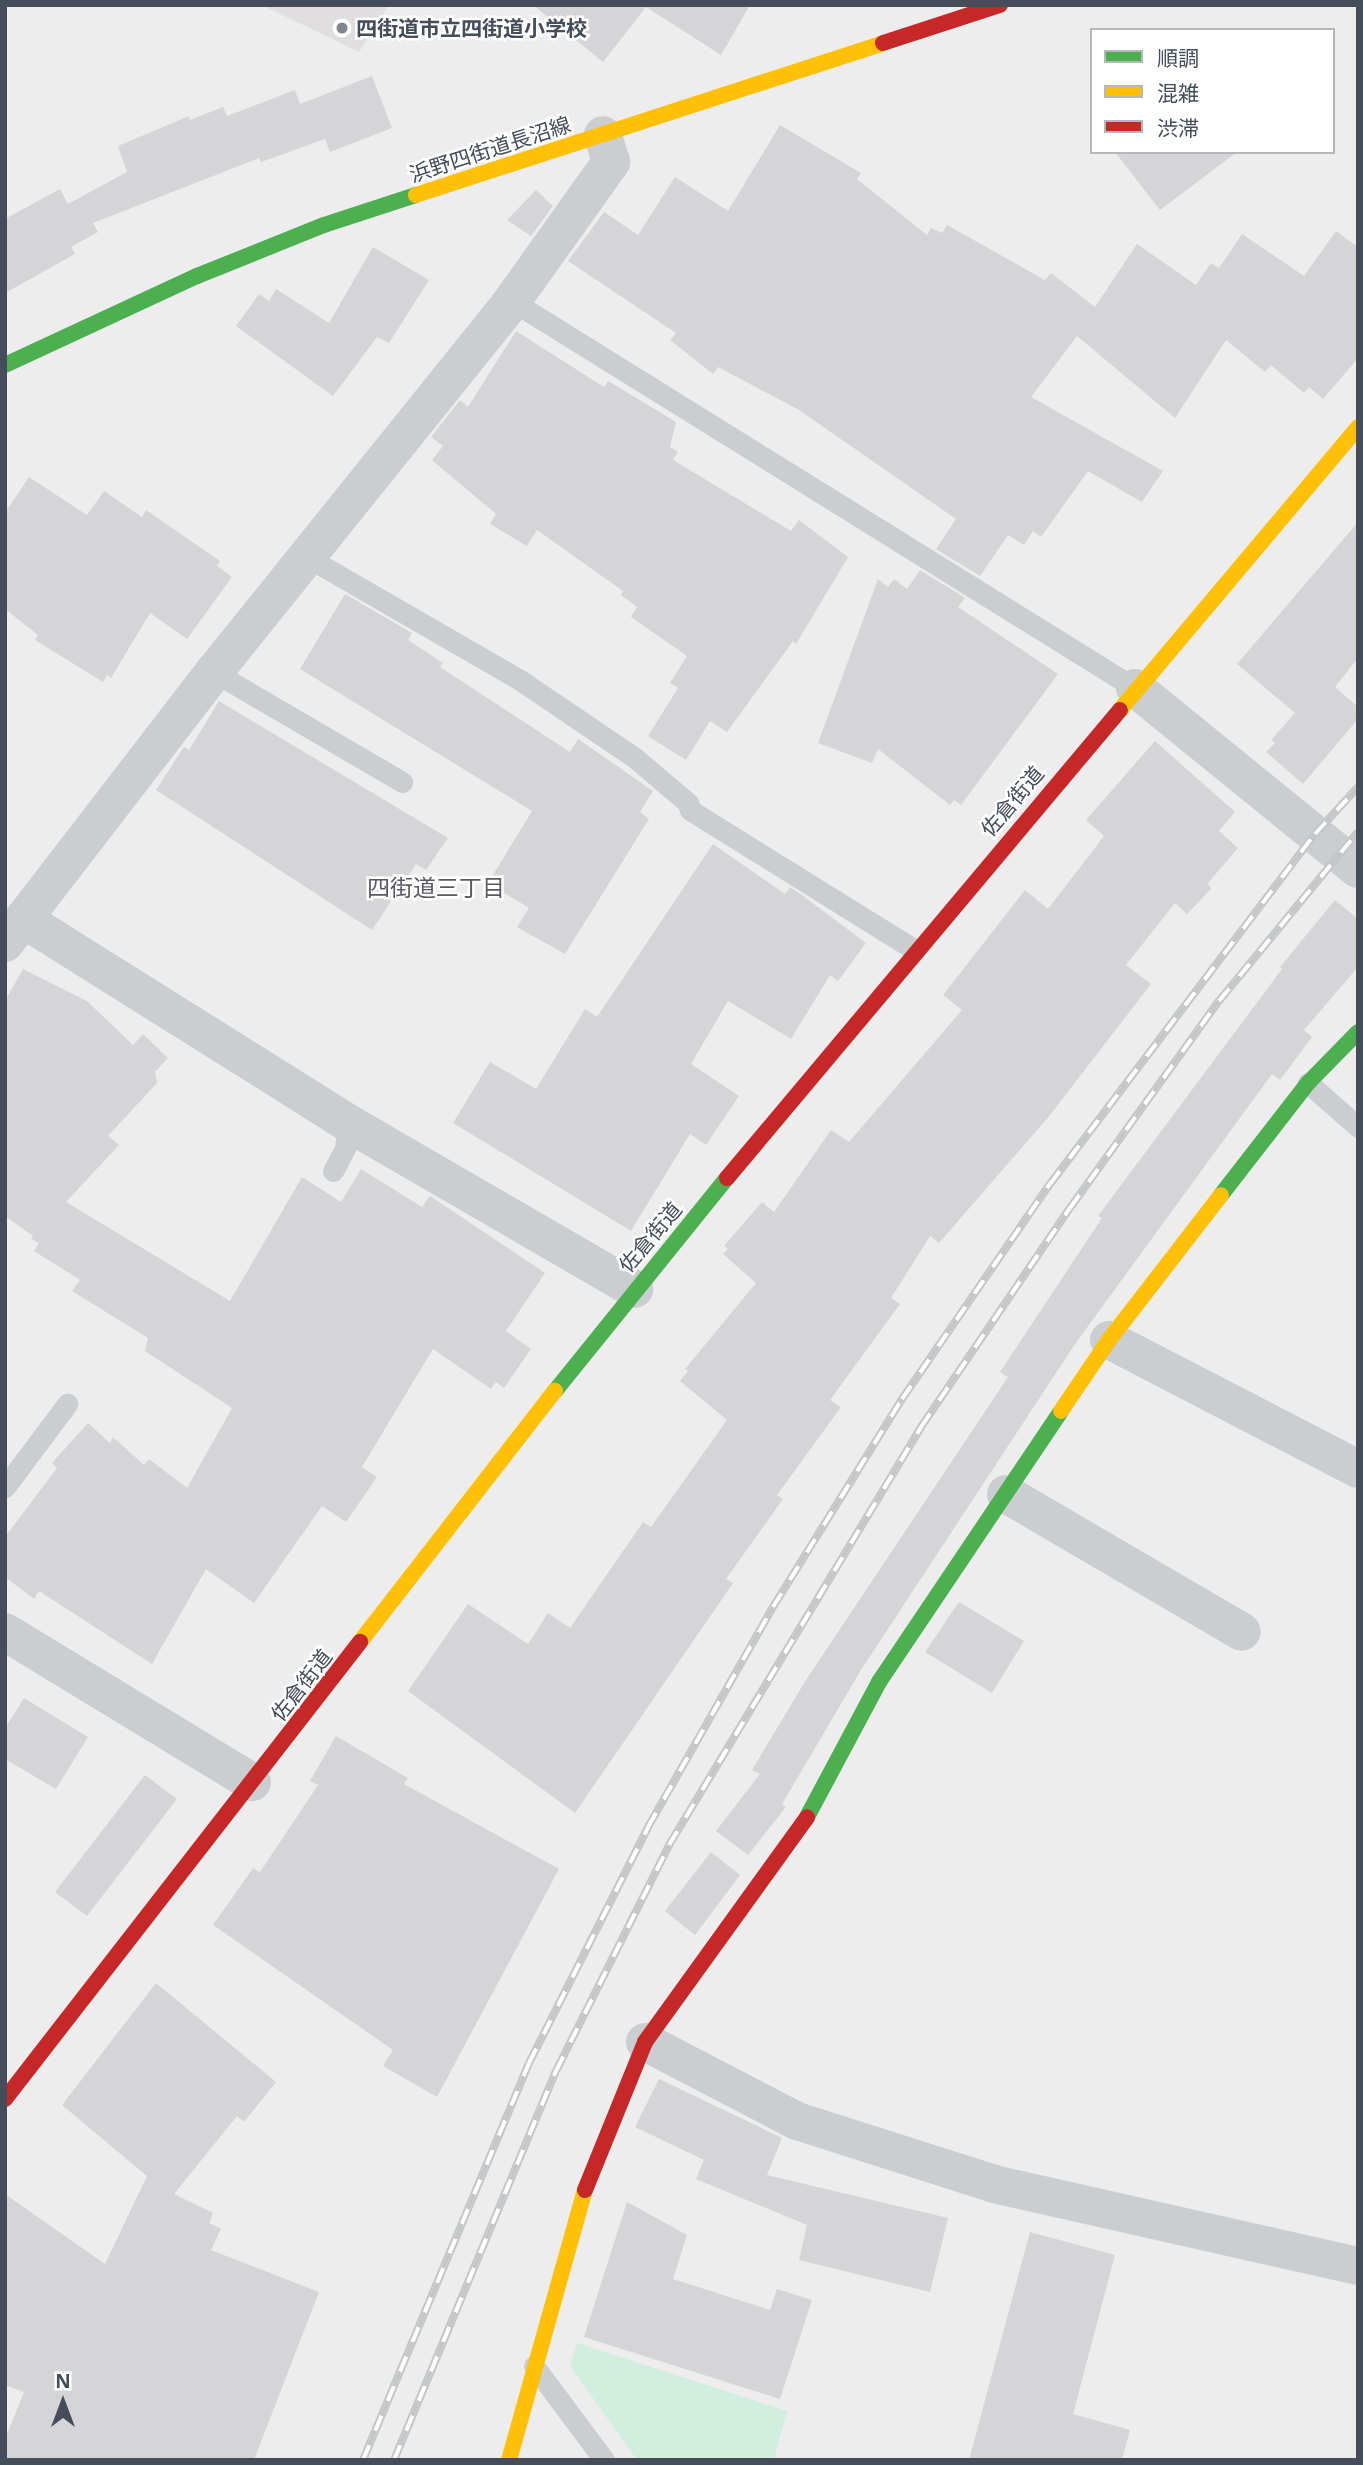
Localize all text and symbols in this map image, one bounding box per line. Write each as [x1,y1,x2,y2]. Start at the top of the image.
place label: 四街道市立四街道小学校 [356,15,587,41]
marker: 四街道市立四街道小学校 [334,20,350,36]
legend [1090,28,1335,154]
text: 順調 [1157,44,1199,72]
text: 混雑 [1157,79,1199,107]
street label: 浜野四街道長沼線 [406,111,574,187]
text: 渋滞 [1157,114,1199,142]
street label: 佐倉街道 [975,761,1049,841]
district label: 四街道三丁目 [367,873,505,901]
street label: 佐倉街道 [613,1197,687,1277]
street label: 佐倉街道 [265,1644,337,1726]
north arrow [28,2367,98,2437]
text: N [55,2368,71,2394]

